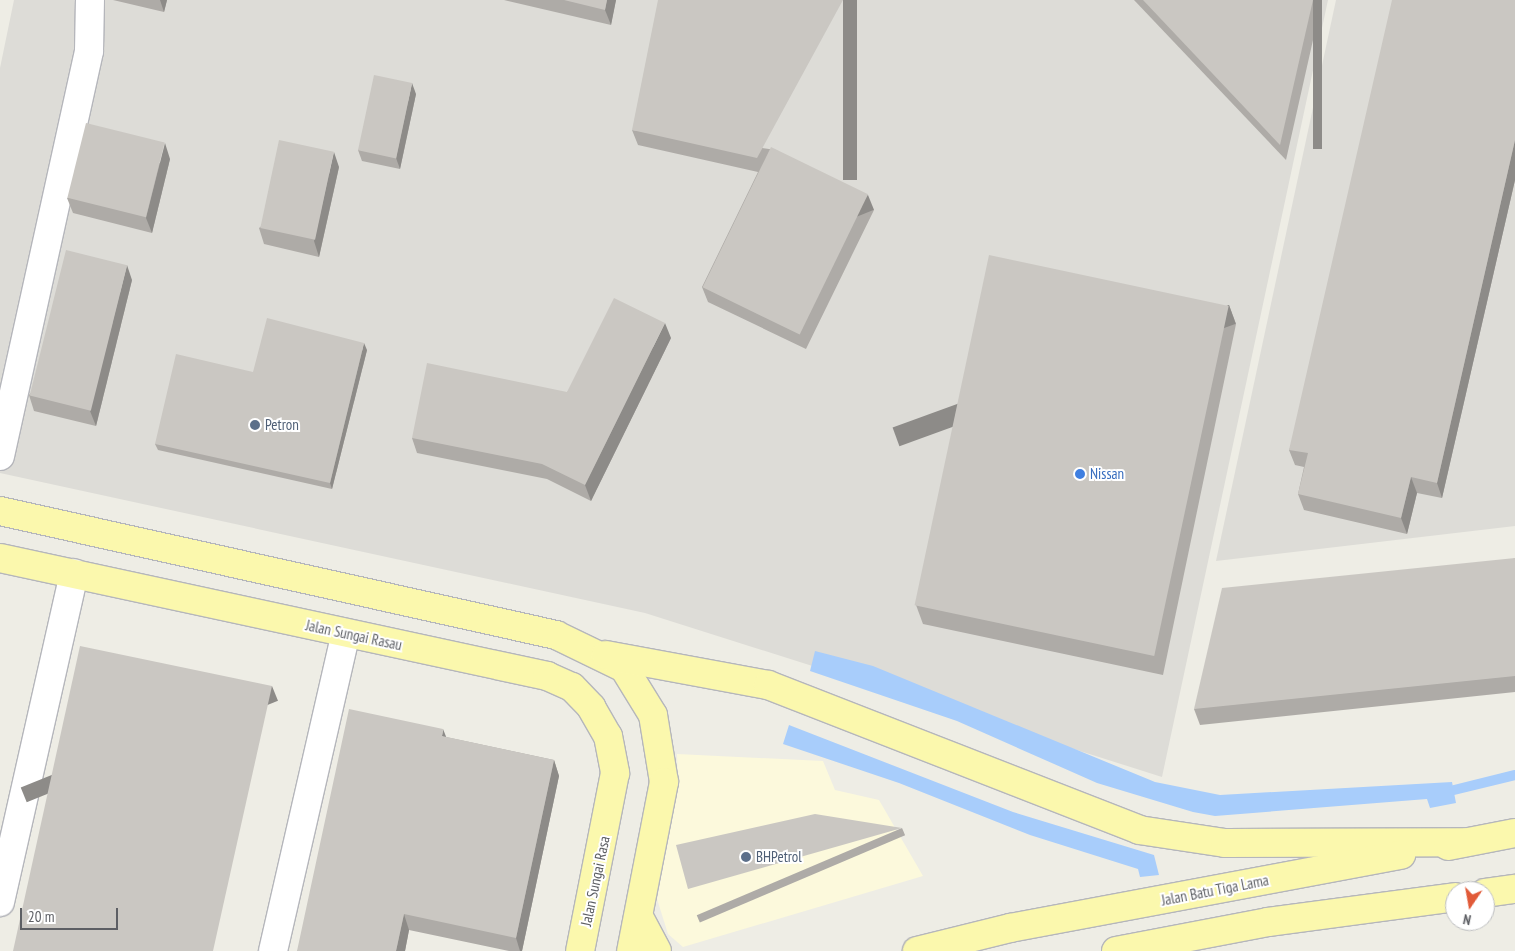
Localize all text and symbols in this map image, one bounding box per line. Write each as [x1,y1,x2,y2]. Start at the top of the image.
place label: Petron [265,416,299,434]
marker: Petron [249,419,261,431]
place label: Nissan [1090,465,1124,483]
marker: Nissan [1074,468,1086,480]
street label: Jalan Sungai Rasau [304,616,404,654]
street label: Jalan Sungai Rasa [577,834,613,928]
place label: BHPetrol [756,848,802,866]
marker: BHPetrol [740,851,752,863]
street label: Jalan Batu Tiga Lama [1160,871,1270,909]
north arrow [1445,881,1495,931]
scale bar [22,898,120,930]
text: 20 m [28,907,54,926]
text: N [1462,910,1473,929]

